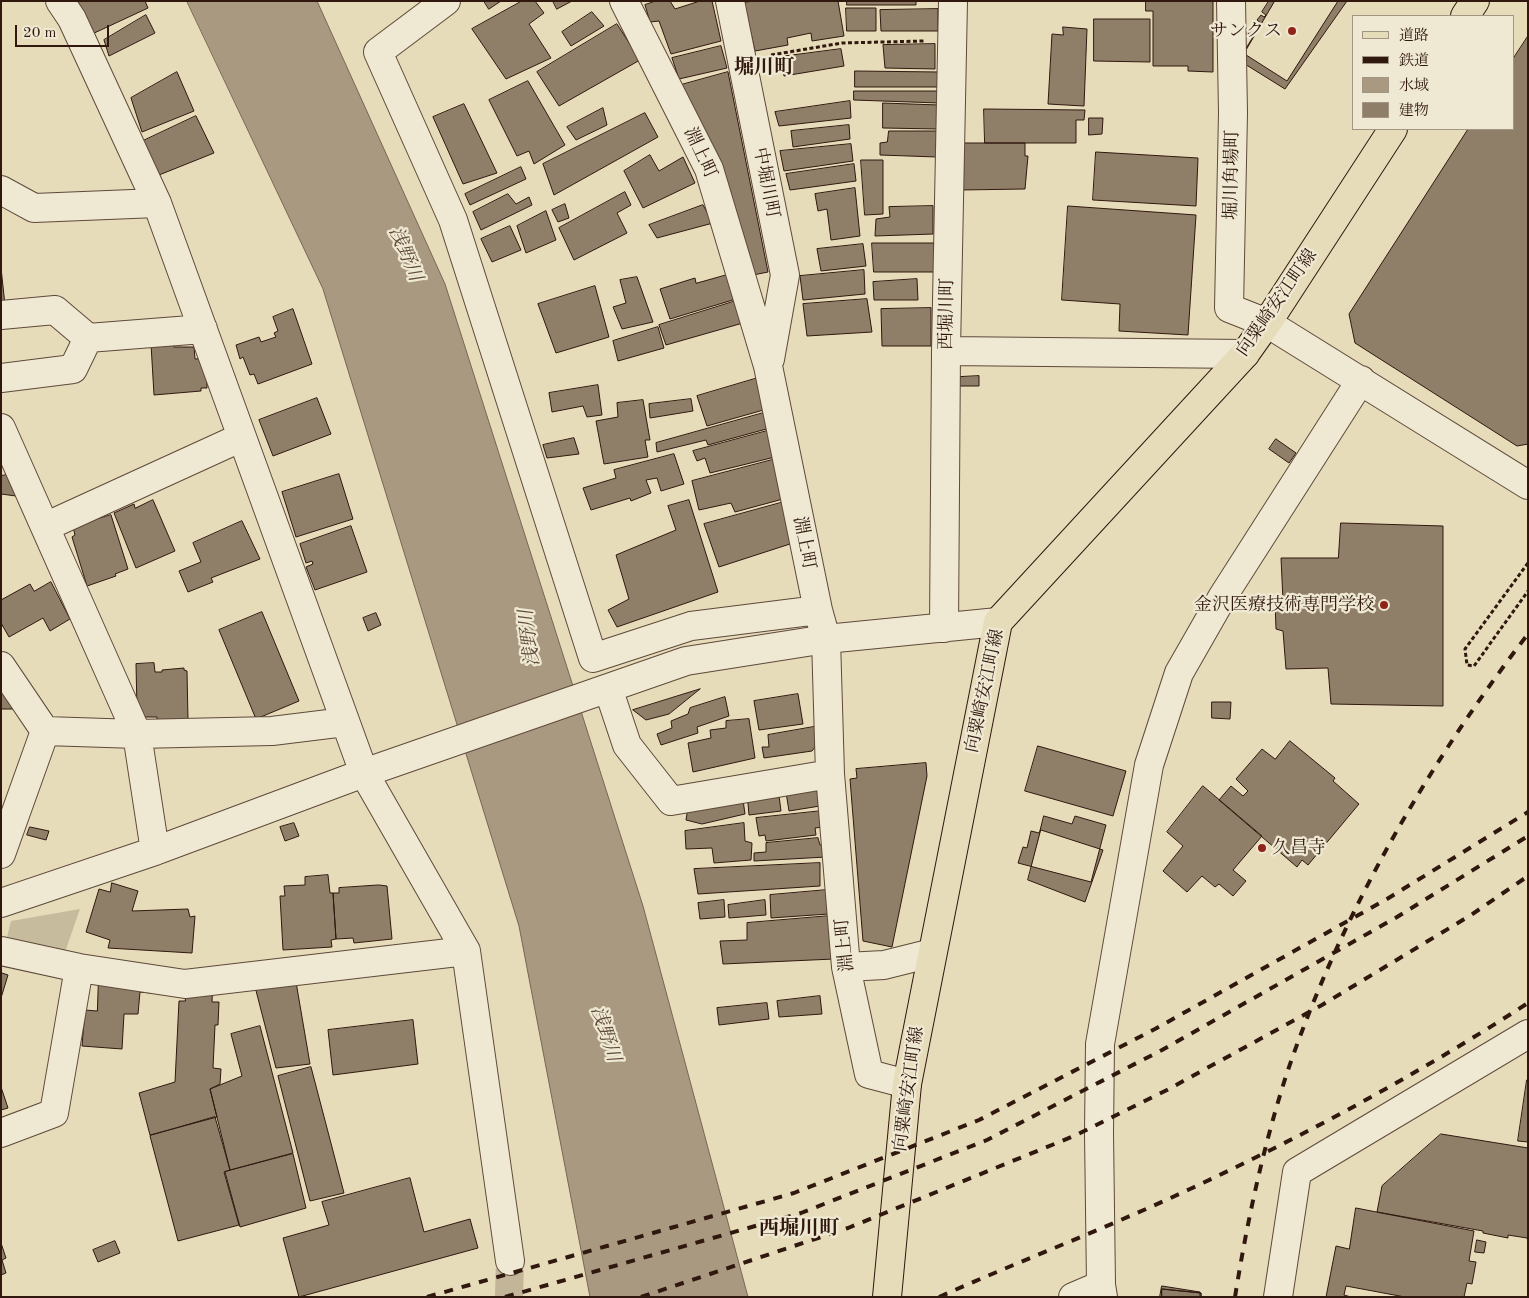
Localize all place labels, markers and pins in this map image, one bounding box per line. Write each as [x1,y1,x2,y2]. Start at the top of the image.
place label: サンクス [1210,20,1282,42]
marker: サンクス [1286,25,1298,37]
place label: 金沢医療技術専門学校 [1194,594,1374,616]
marker: 金沢医療技術専門学校 [1378,599,1390,611]
place label: 久昌寺 [1272,837,1326,859]
marker: 久昌寺 [1256,842,1268,854]

